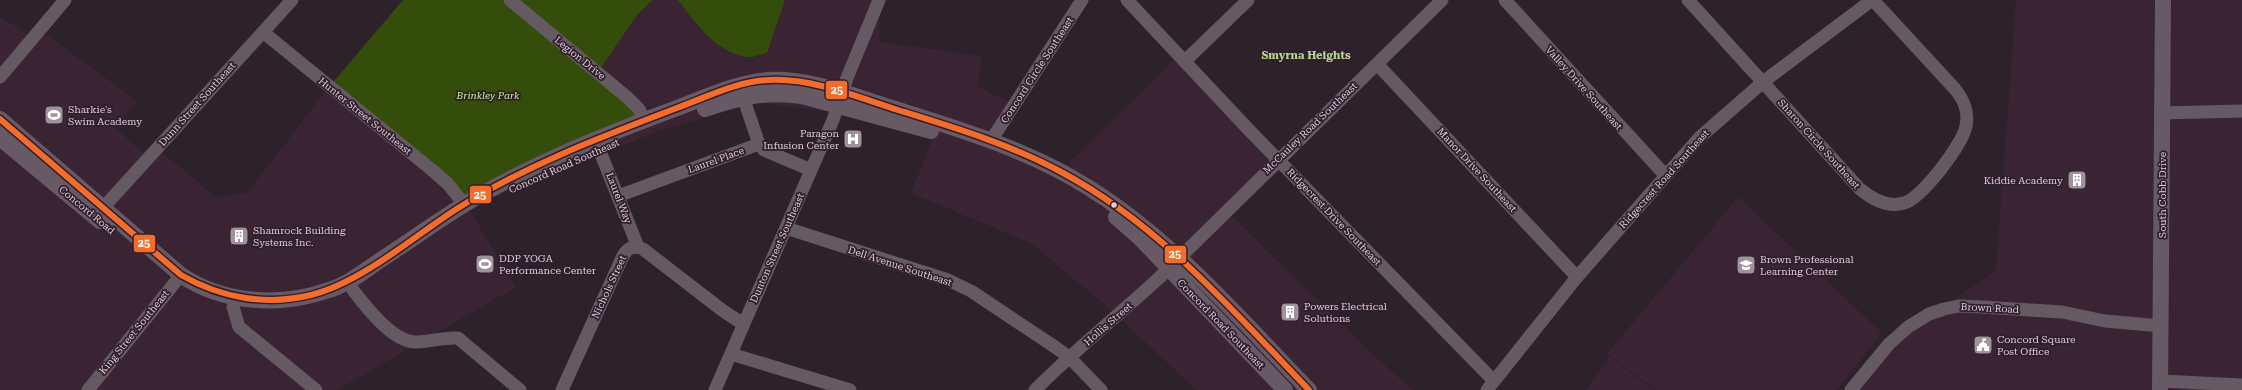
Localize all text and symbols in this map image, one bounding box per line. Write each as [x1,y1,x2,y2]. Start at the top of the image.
street label: Concord Circle Southeast [999,15,1076,125]
street label: Legion Drive [553,34,608,82]
street label: Valley Drive Southeast [1544,44,1625,132]
district label: Smyrna Heights [1261,49,1351,62]
street label: Dunn Street Southeast [156,60,238,148]
street label: Hunter Street Southeast [316,75,414,157]
line badge: 25 [825,80,848,100]
street label: McCauley Road Southeast [1261,80,1359,176]
text: 25 [831,84,843,97]
park label: Brinkley Park [456,90,520,101]
street label: Sharon Circle Southeast [1776,97,1862,191]
sports icon: Sharkie's Swim Academy [43,104,65,126]
place label: Sharkie's Swim Academy [68,104,142,127]
street label: Manor Drive Southeast [1435,126,1519,215]
street label: Ridgecrest Road Southeast [1617,127,1711,231]
place label: Paragon Infusion Center [763,128,840,151]
hospital icon: Paragon Infusion Center [842,128,864,150]
street label: Concord Road Southeast [507,136,621,195]
street label: Laurel Place [687,145,746,175]
street label: South Cobb Drive [2157,151,2168,238]
street label: Ridgecrest Drive Southeast [1285,166,1383,268]
building icon: Kiddie Academy [2066,169,2088,191]
street label: Laurel Way [604,171,634,225]
place label: Kiddie Academy [1984,175,2063,186]
street label: Concord Road [57,184,117,237]
line badge: 25 [469,185,492,204]
text: 25 [474,189,486,202]
street label: Dunton Street Southeast [748,191,806,304]
unlabelled marker [1109,200,1119,210]
building icon: Shamrock Building Systems Inc. [228,225,250,247]
place label: Shamrock Building Systems Inc. [253,225,346,248]
line badge: 25 [133,234,156,253]
text: 25 [138,237,150,250]
street label: Dell Avenue Southeast [847,244,954,288]
line badge: 25 [1164,245,1187,264]
text: 25 [1169,248,1181,261]
sports icon: DDP YOGA Performance Center [474,253,496,275]
place label: DDP YOGA Performance Center [499,253,596,276]
street label: Nichols Street [590,253,629,320]
school or university icon: Brown Professional Learning Center [1735,254,1757,276]
place label: Brown Professional Learning Center [1760,254,1854,277]
street label: Concord Road Southeast [1175,277,1267,371]
street label: King Street Southeast [97,288,171,376]
street label: Hollis Street [1082,300,1134,348]
building icon: Powers Electrical Solutions [1279,301,1301,323]
place label: Powers Electrical Solutions [1304,301,1387,324]
street label: Brown Road [1961,301,2020,315]
public building icon: Concord Square Post Office [1972,334,1994,356]
place label: Concord Square Post Office [1997,334,2076,357]

